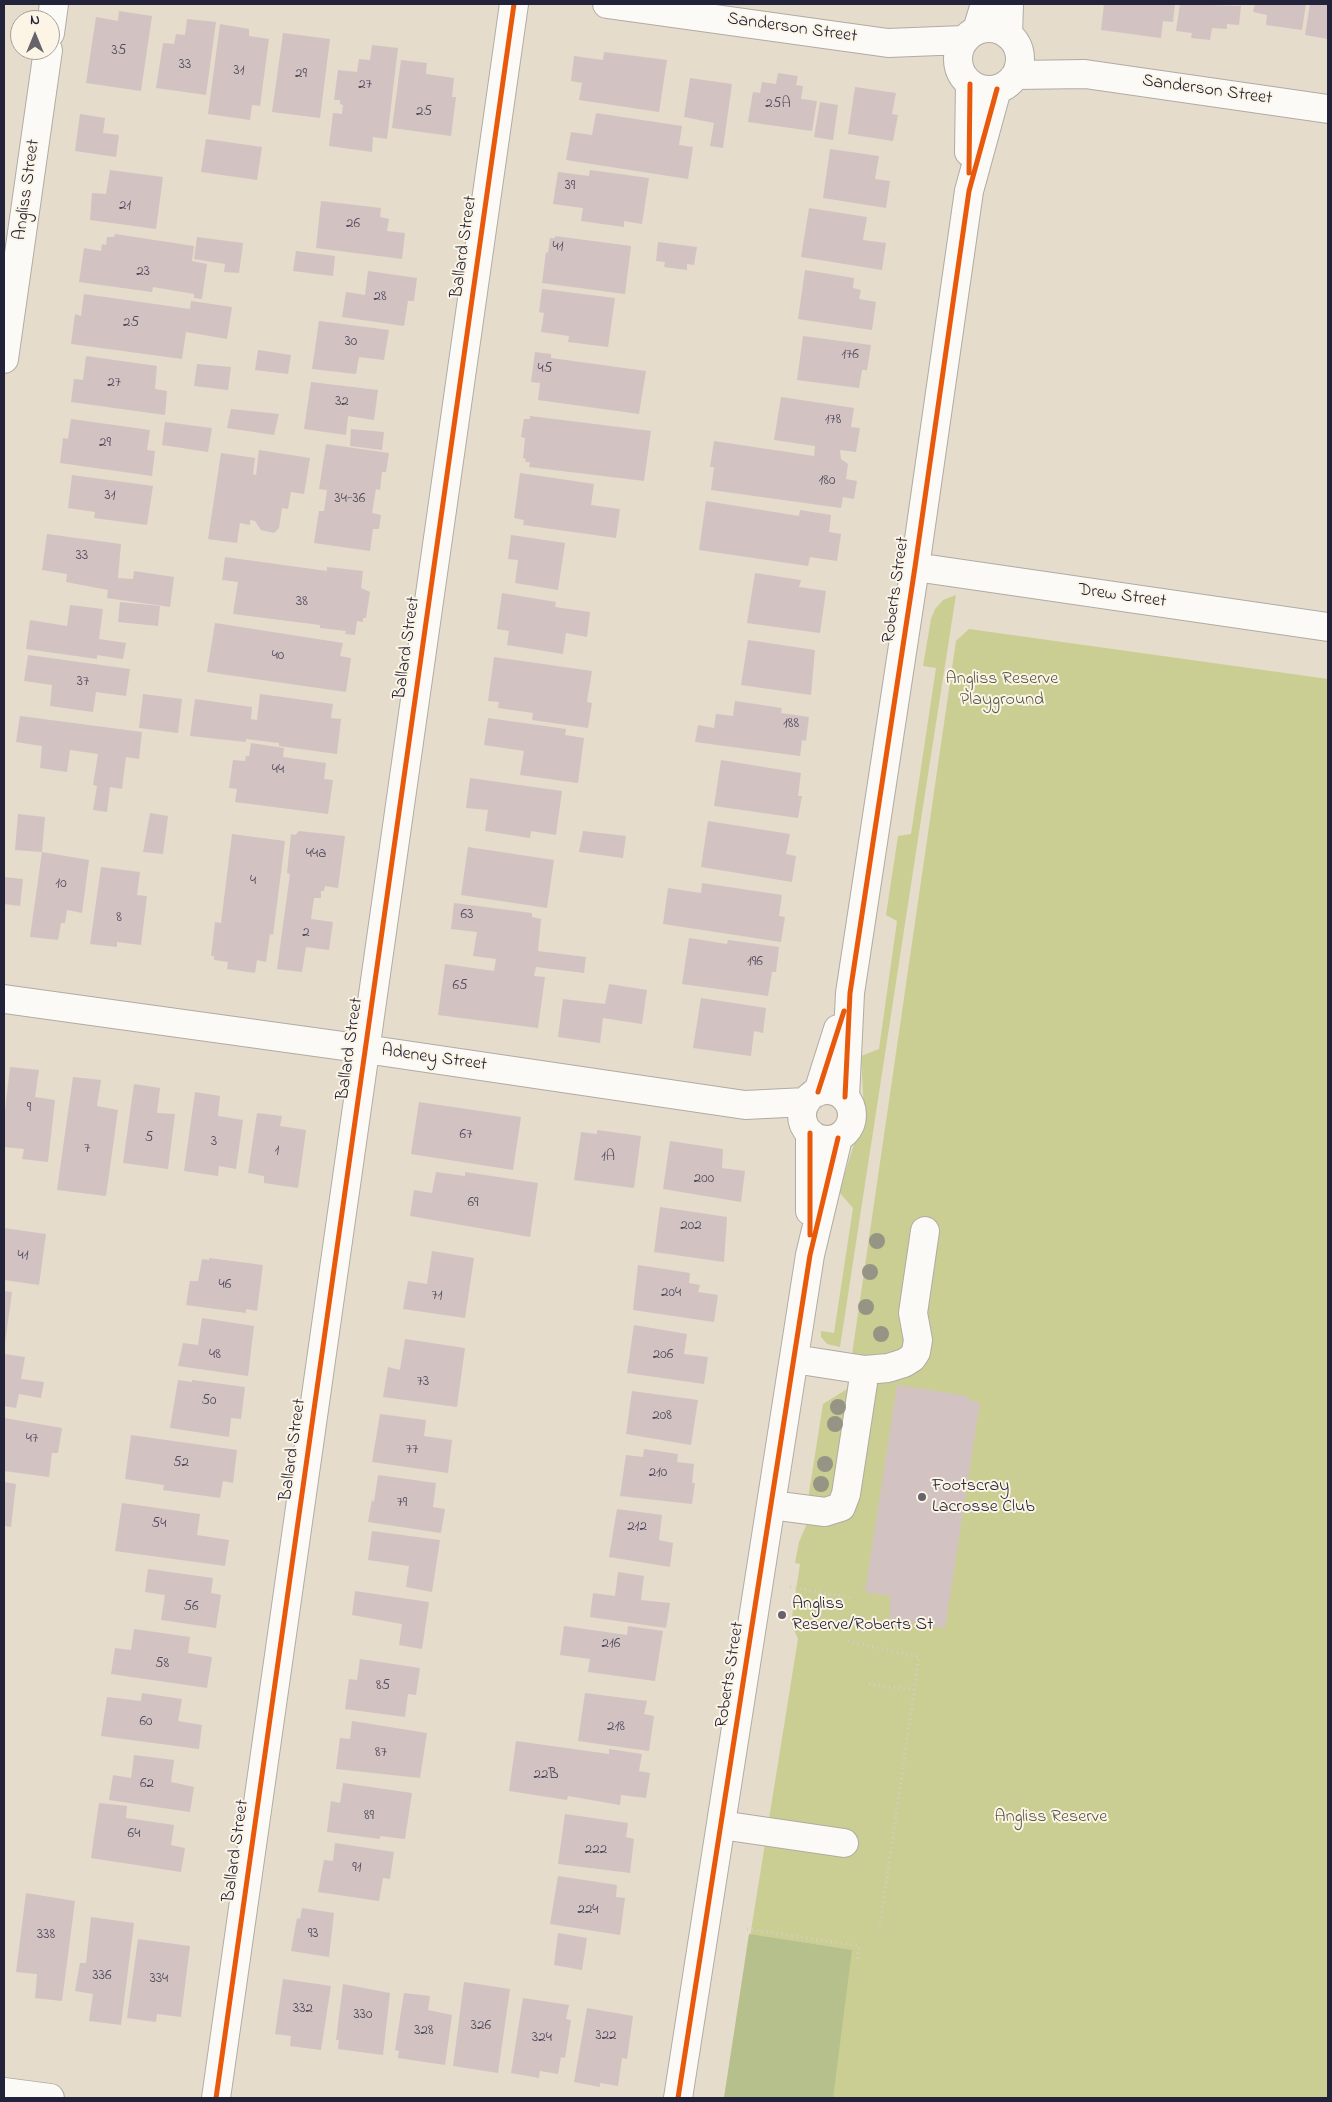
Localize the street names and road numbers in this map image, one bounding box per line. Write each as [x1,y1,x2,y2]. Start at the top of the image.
street label: Sanderson Street [726,9,858,49]
street label: Sanderson Street [1141,71,1273,111]
street label: Angliss Street [10,138,46,242]
street label: Ballard Street [447,194,483,300]
street label: Roberts Street [879,536,915,644]
street label: Drew Street [1077,580,1167,614]
street label: Ballard Street [390,595,426,701]
street label: Ballard Street [333,996,369,1102]
street label: Adeney Street [380,1041,488,1077]
street label: Ballard Street [276,1397,312,1503]
street label: Roberts Street [712,1620,750,1730]
street label: Ballard Street [219,1798,255,1904]

